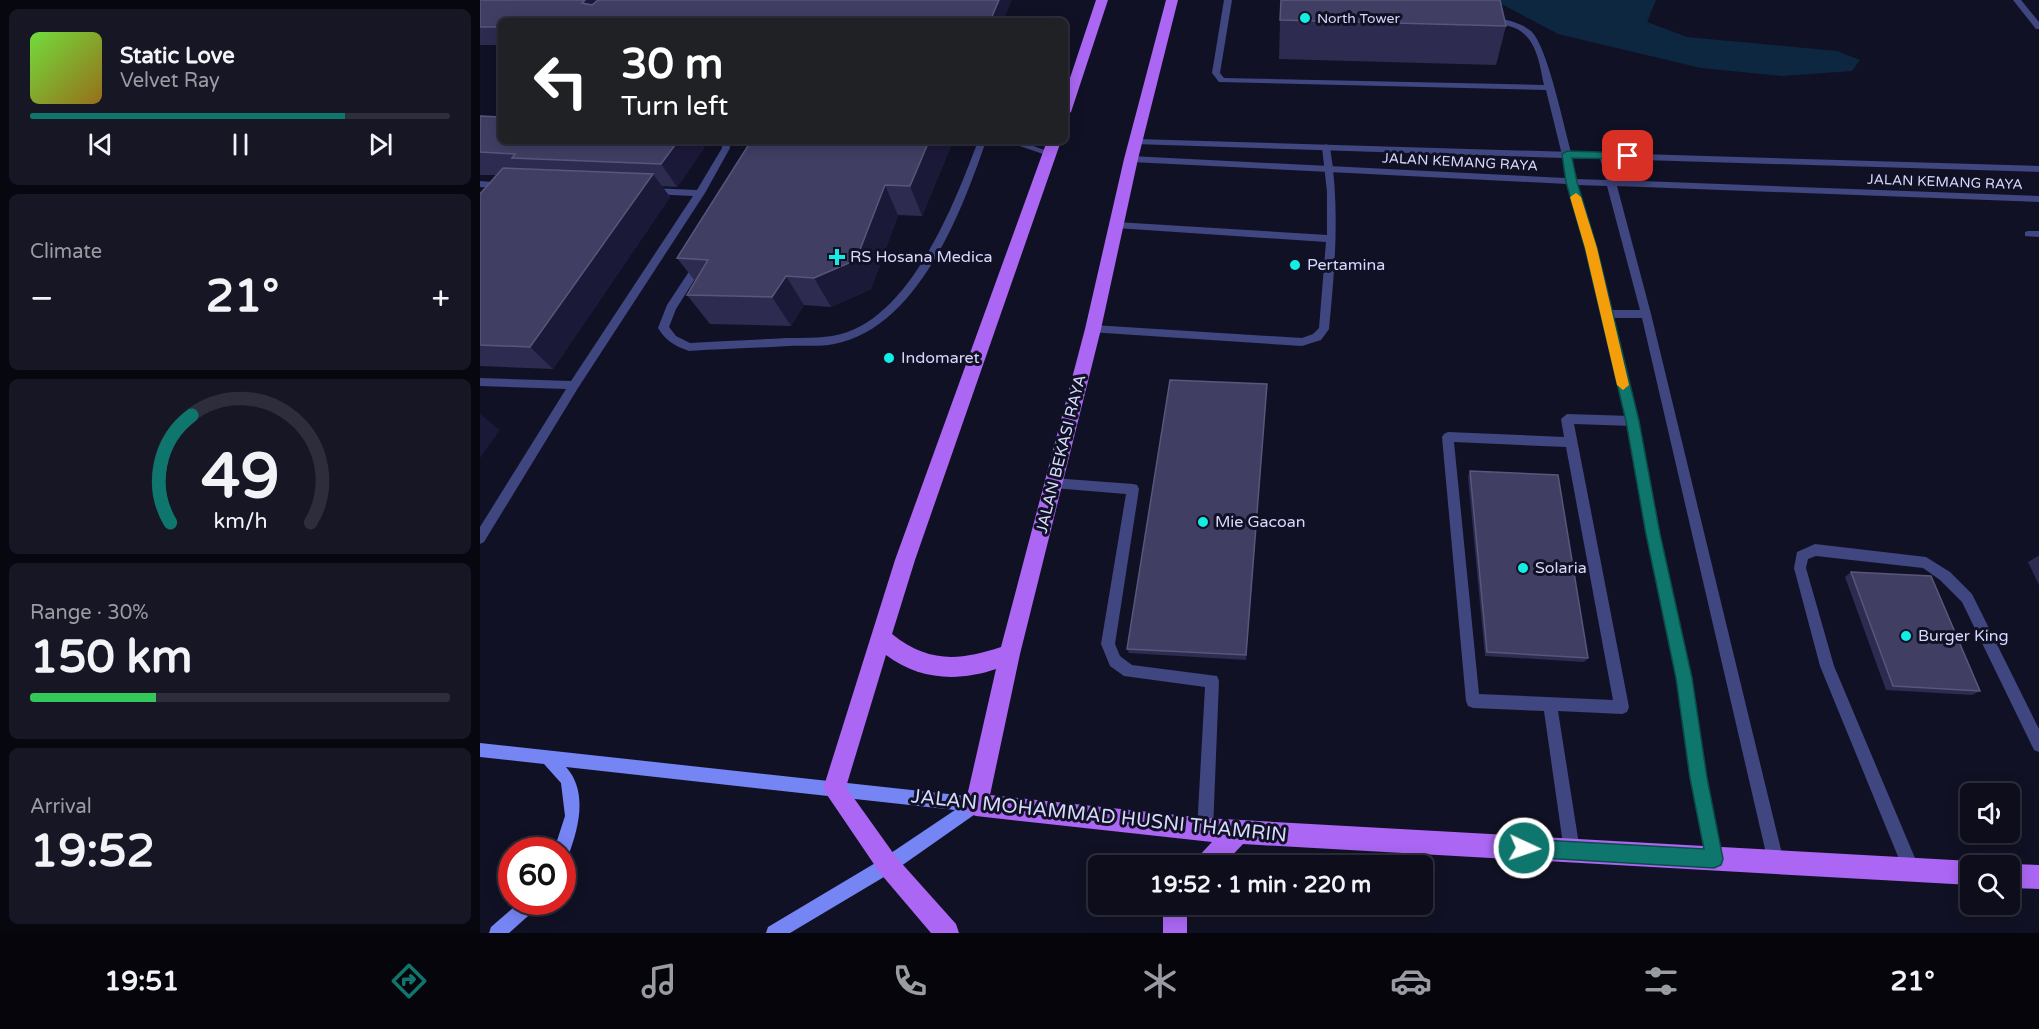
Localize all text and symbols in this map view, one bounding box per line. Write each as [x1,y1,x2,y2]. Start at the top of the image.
place label: North Tower [1317,10,1400,27]
marker: North Tower [1298,11,1312,25]
text: 30 m [621,39,723,90]
icon: left [522,42,600,120]
text: Static Love [120,43,235,69]
text: Velvet Ray [120,69,220,93]
text: Turn left [621,90,728,123]
icon: previous [84,128,117,161]
icon: pause [224,128,257,161]
icon: next [364,128,397,161]
pin [1602,130,1653,181]
icon: arrive [1611,139,1644,172]
street label: JALAN KEMANG RAYA [1382,149,1538,175]
street label: JALAN KEMANG RAYA [1867,171,2023,193]
text: Climate [30,240,102,264]
place label: RS Hosana Medica [850,247,992,267]
marker: RS Hosana Medica [828,248,846,266]
place label: Pertamina [1307,255,1385,275]
marker: Pertamina [1288,258,1302,272]
text: 21° [206,270,279,324]
text: − [30,279,54,318]
text: + [431,279,450,318]
place label: Indomaret [901,348,980,368]
marker: Indomaret [882,351,896,365]
street label: JALAN BEKASI RAYA [1032,372,1090,536]
text: 49 [201,441,279,516]
text: km/h [213,509,267,535]
place label: Mie Gacoan [1215,512,1306,532]
marker: Mie Gacoan [1196,515,1210,529]
place label: Solaria [1535,558,1587,578]
marker: Solaria [1516,561,1530,575]
text: Range · 30% [30,601,149,625]
place label: Burger King [1918,626,2009,646]
marker: Burger King [1899,629,1913,643]
text: 150 km [30,631,192,685]
map controls [1960,783,2020,915]
button: sound [1960,783,2020,843]
street label: JALAN MOHAMMAD HUSNI THAMRIN [910,784,1288,848]
text: Arrival [30,795,92,819]
position arrow [1492,816,1556,880]
text: 19:52 [30,825,155,879]
speed limit sign: 60 [498,837,576,915]
button: search [1960,855,2020,915]
text: 19:52 · 1 min · 220 m [1150,872,1371,898]
icon: directions [388,960,430,1002]
icon: music [638,960,680,1002]
icon: phone [889,960,931,1002]
icon: climate [1139,960,1181,1002]
icon: car [1390,960,1432,1002]
icon: filters [1640,960,1682,1002]
text: 19:51 [104,965,179,998]
text: 21° [1891,965,1935,998]

